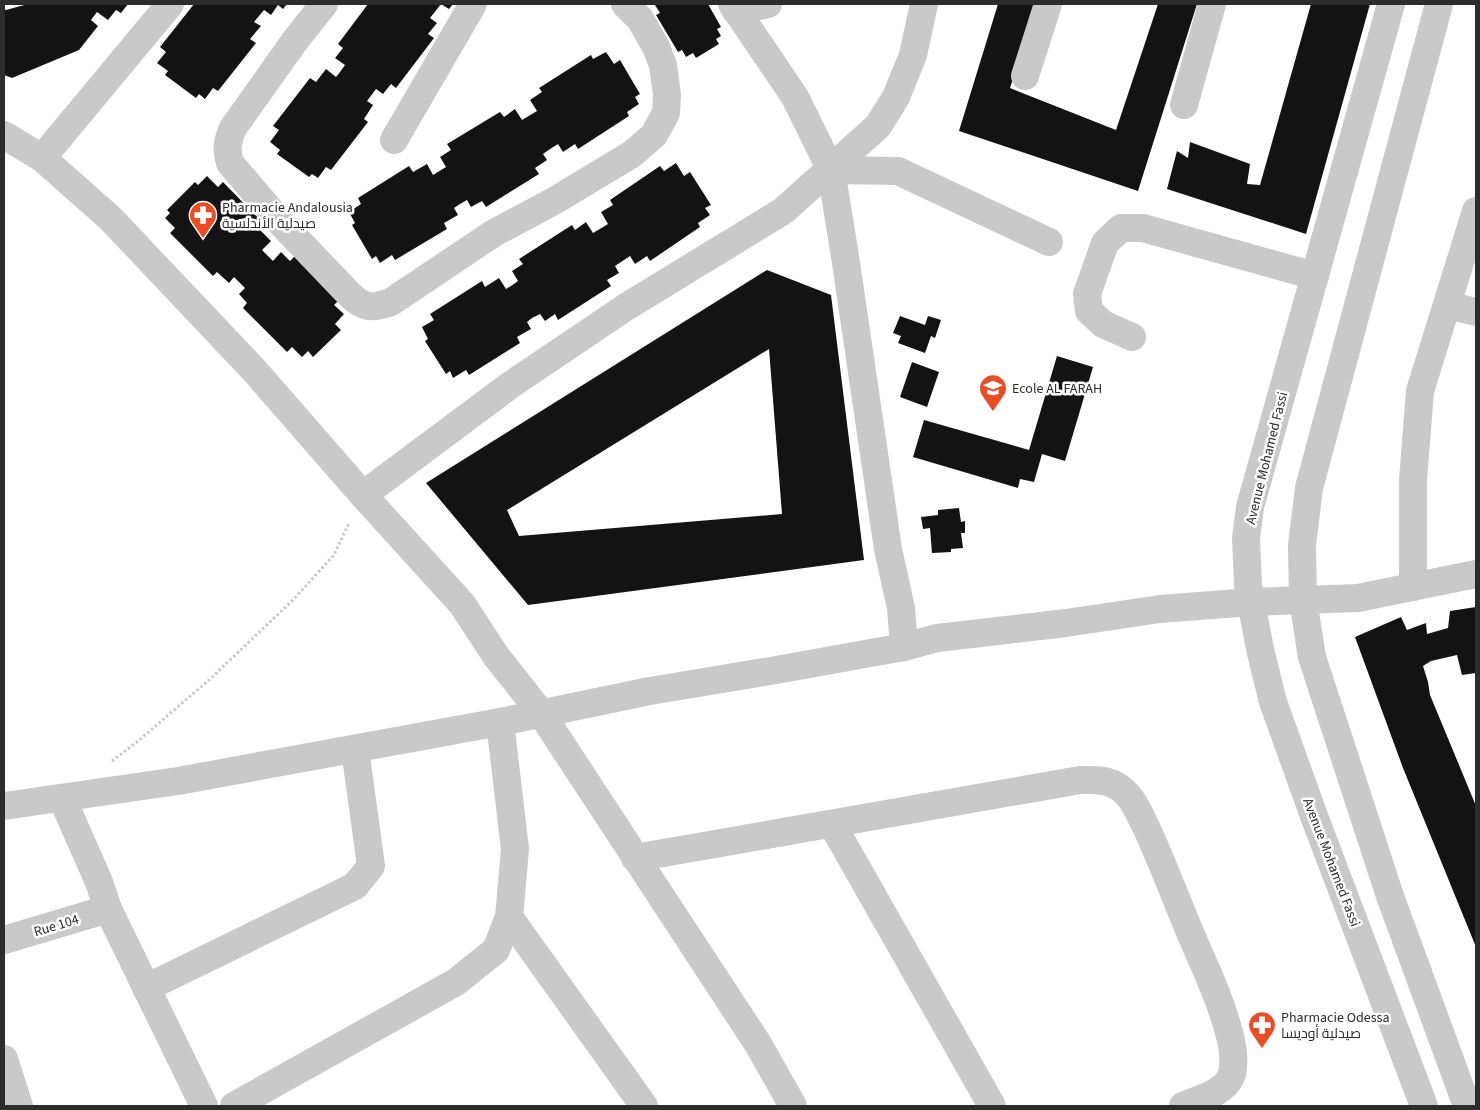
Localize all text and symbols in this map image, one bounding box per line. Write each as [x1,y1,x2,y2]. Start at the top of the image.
place label: Pharmacie Andalousia صيدلية الأندلسية [222,198,353,234]
pharmacy icon: Pharmacie Andalousia صيدلية الأندلسية [188,200,218,239]
school or university icon: Ecole AL FARAH [978,373,1008,412]
place label: Ecole AL FARAH [1012,379,1102,399]
street label: Avenue Mohamed Fassi [1241,390,1293,527]
street label: Avenue Mohamed Fassi [1297,795,1365,930]
street label: Rue 104 [31,910,81,942]
place label: Pharmacie Odessa صيدلية أوديسا [1281,1008,1390,1044]
pharmacy icon: Pharmacie Odessa صيدلية أوديسا [1247,1010,1277,1049]

